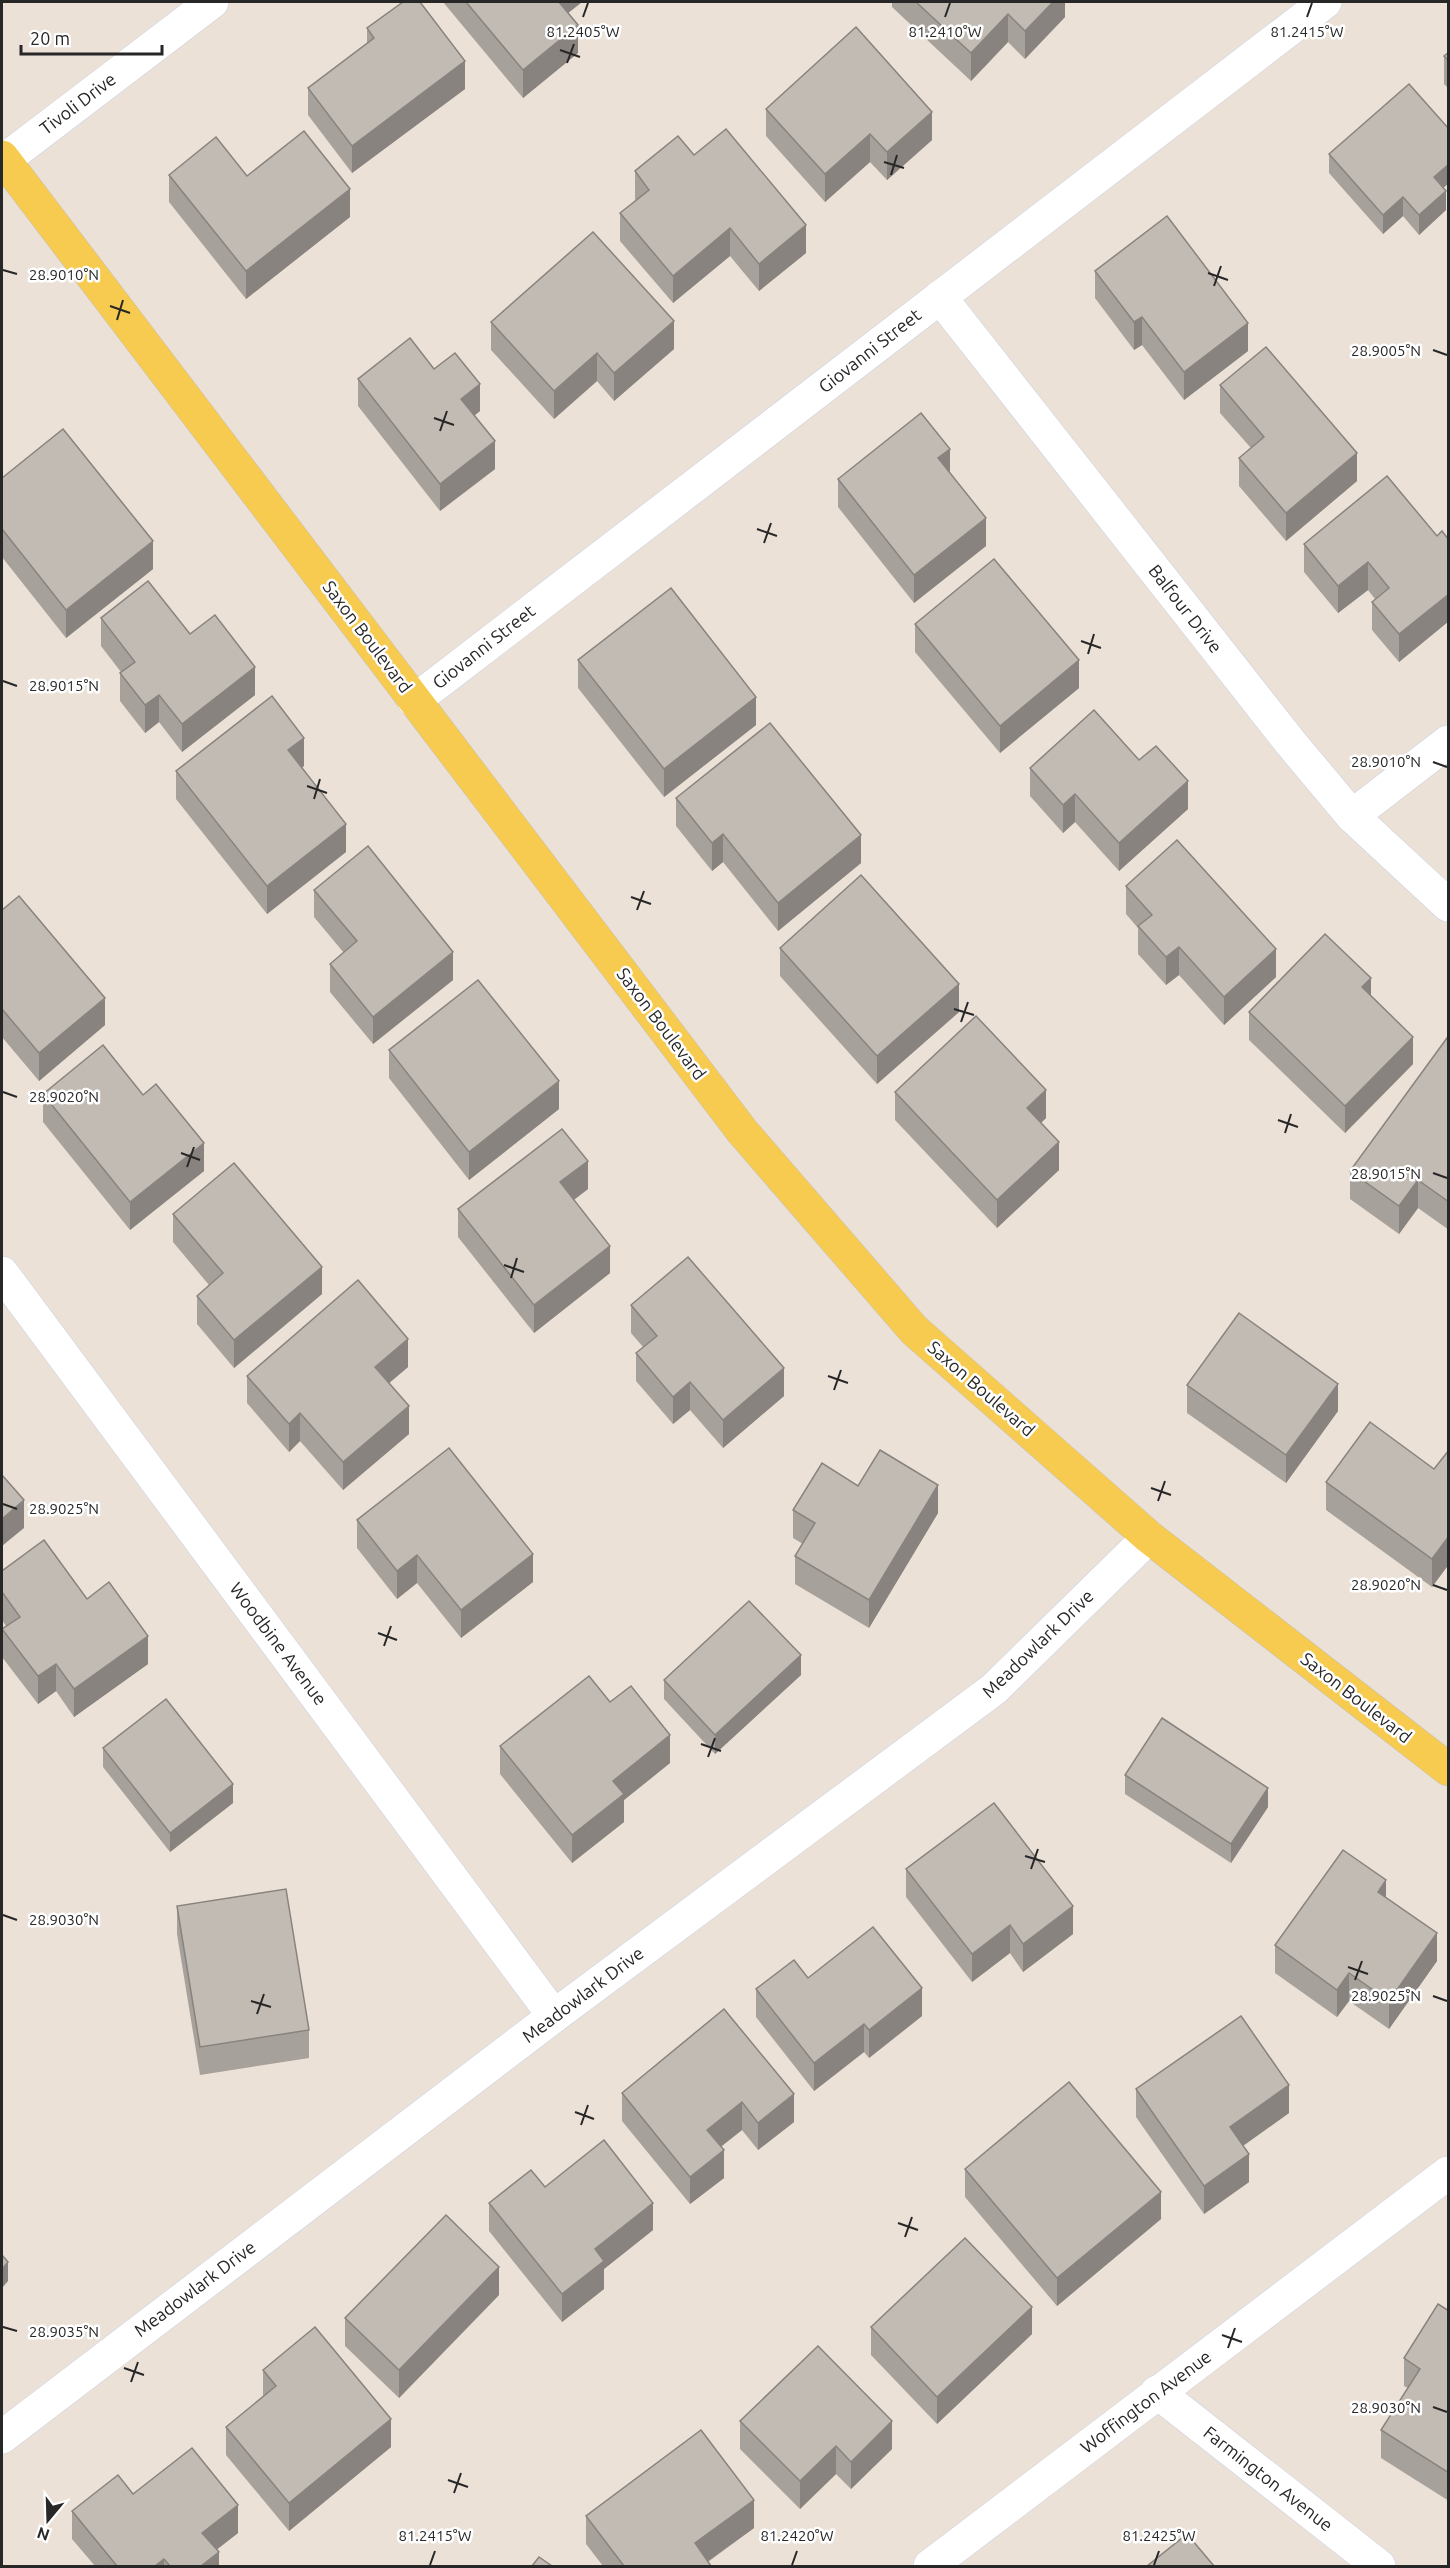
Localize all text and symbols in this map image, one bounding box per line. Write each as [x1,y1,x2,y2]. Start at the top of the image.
scale bar [21,18,162,56]
text: 81.2405°W [546,23,620,40]
text: 81.2410°W [908,23,982,40]
text: 81.2415°W [1270,23,1344,40]
text: 20 m [30,28,70,48]
street label: Tivoli Drive [36,68,119,138]
text: 28.9010°N [29,266,99,283]
street label: Giovanni Street [814,304,924,396]
text: 28.9005°N [1351,342,1421,359]
street label: Balfour Drive [1145,560,1226,657]
street label: Saxon Boulevard [319,577,416,696]
street label: Giovanni Street [428,600,538,692]
text: 28.9015°N [29,677,99,694]
text: 28.9010°N [1351,753,1421,770]
street label: Saxon Boulevard [613,964,710,1083]
text: 28.9020°N [29,1088,99,1105]
text: 28.9015°N [1351,1165,1421,1182]
street label: Saxon Boulevard [924,1336,1039,1440]
text: 28.9025°N [29,1500,99,1517]
text: 28.9020°N [1351,1576,1421,1593]
street label: Woodbine Avenue [226,1578,331,1708]
street label: Meadowlark Drive [978,1585,1097,1701]
street label: Saxon Boulevard [1297,1648,1416,1747]
text: 28.9030°N [29,1911,99,1928]
street label: Meadowlark Drive [518,1942,647,2046]
text: 28.9025°N [1351,1987,1421,2004]
street label: Meadowlark Drive [130,2236,259,2340]
text: 28.9035°N [29,2323,99,2340]
street label: Woffington Avenue [1076,2346,1215,2457]
text: 28.9030°N [1351,2399,1421,2416]
street label: Farmington Avenue [1200,2422,1337,2535]
north arrow [18,2490,78,2550]
text: N [35,2524,52,2545]
text: 81.2415°W [398,2527,472,2544]
text: 81.2420°W [760,2527,834,2544]
text: 81.2425°W [1122,2527,1196,2544]

